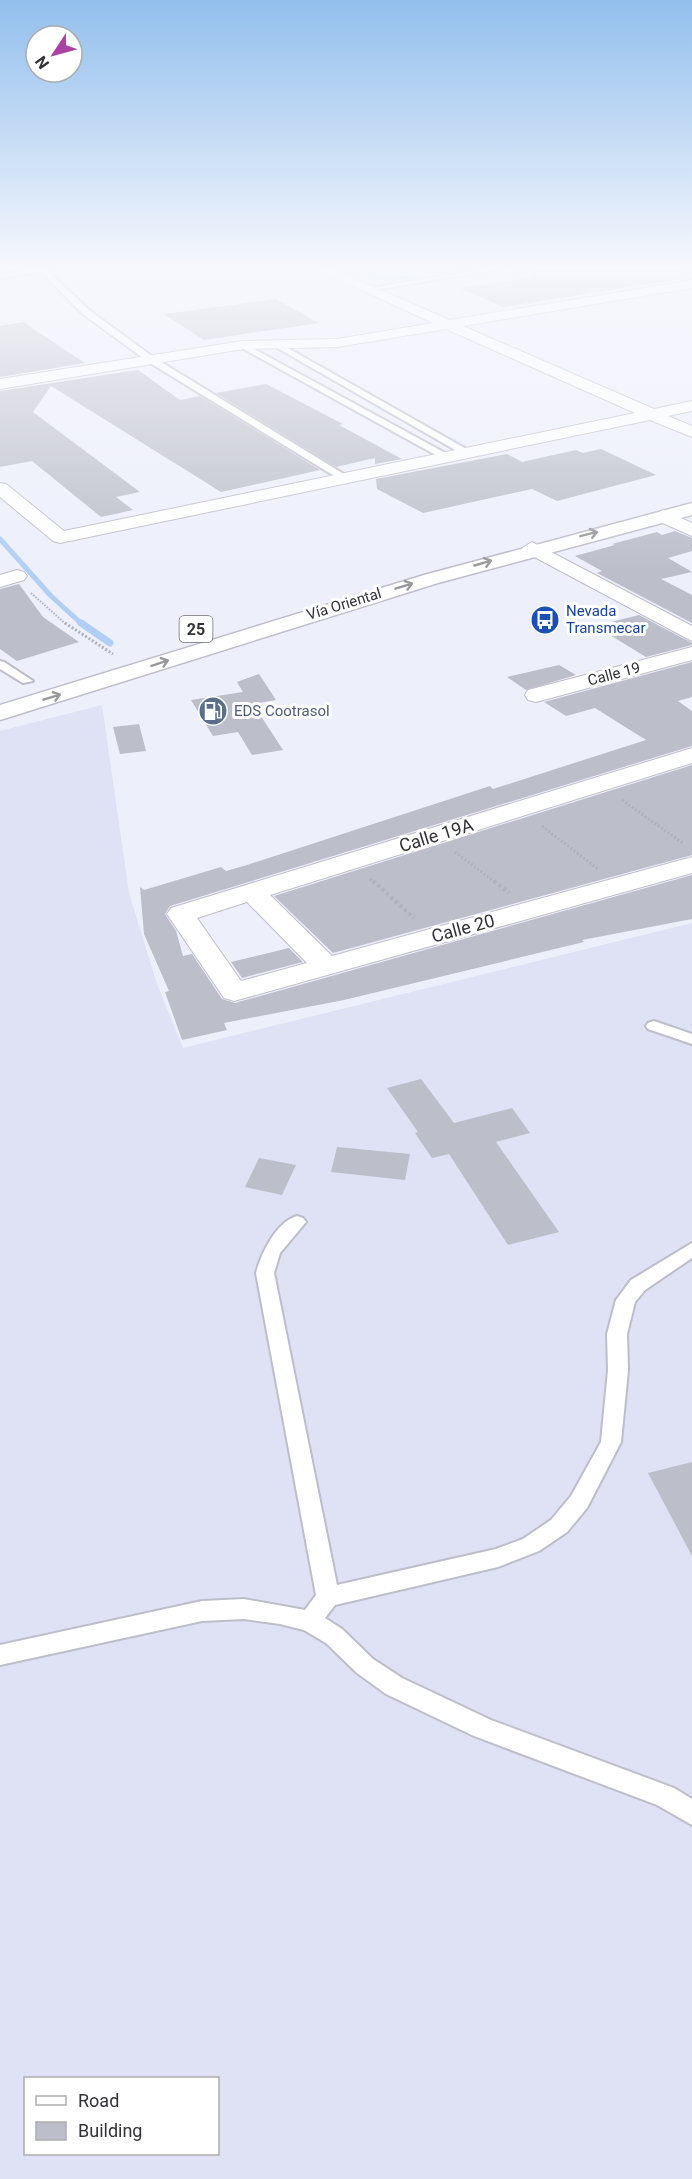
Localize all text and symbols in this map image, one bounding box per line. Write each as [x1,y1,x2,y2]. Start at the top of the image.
north arrow [24,24,84,84]
text: N [31,52,53,73]
one-way arrow [579,527,598,539]
one-way arrow [473,557,492,568]
one-way arrow [394,580,413,591]
street label: Vía Oriental [304,584,384,624]
place label: Nevada Transmecar [566,602,646,637]
bus stop icon: Nevada Transmecar [529,604,561,636]
road number: 25 [180,616,212,642]
one-way arrow [150,657,169,668]
street label: Calle 19 [586,658,642,690]
one-way arrow [42,691,61,702]
fuel station icon: EDS Cootrasol [197,695,229,727]
place label: EDS Cootrasol [234,702,330,720]
street label: Calle 19A [396,814,476,856]
street label: Calle 20 [429,910,497,946]
legend [24,2077,219,2155]
text: Road [78,2090,119,2111]
text: Building [78,2120,142,2141]

